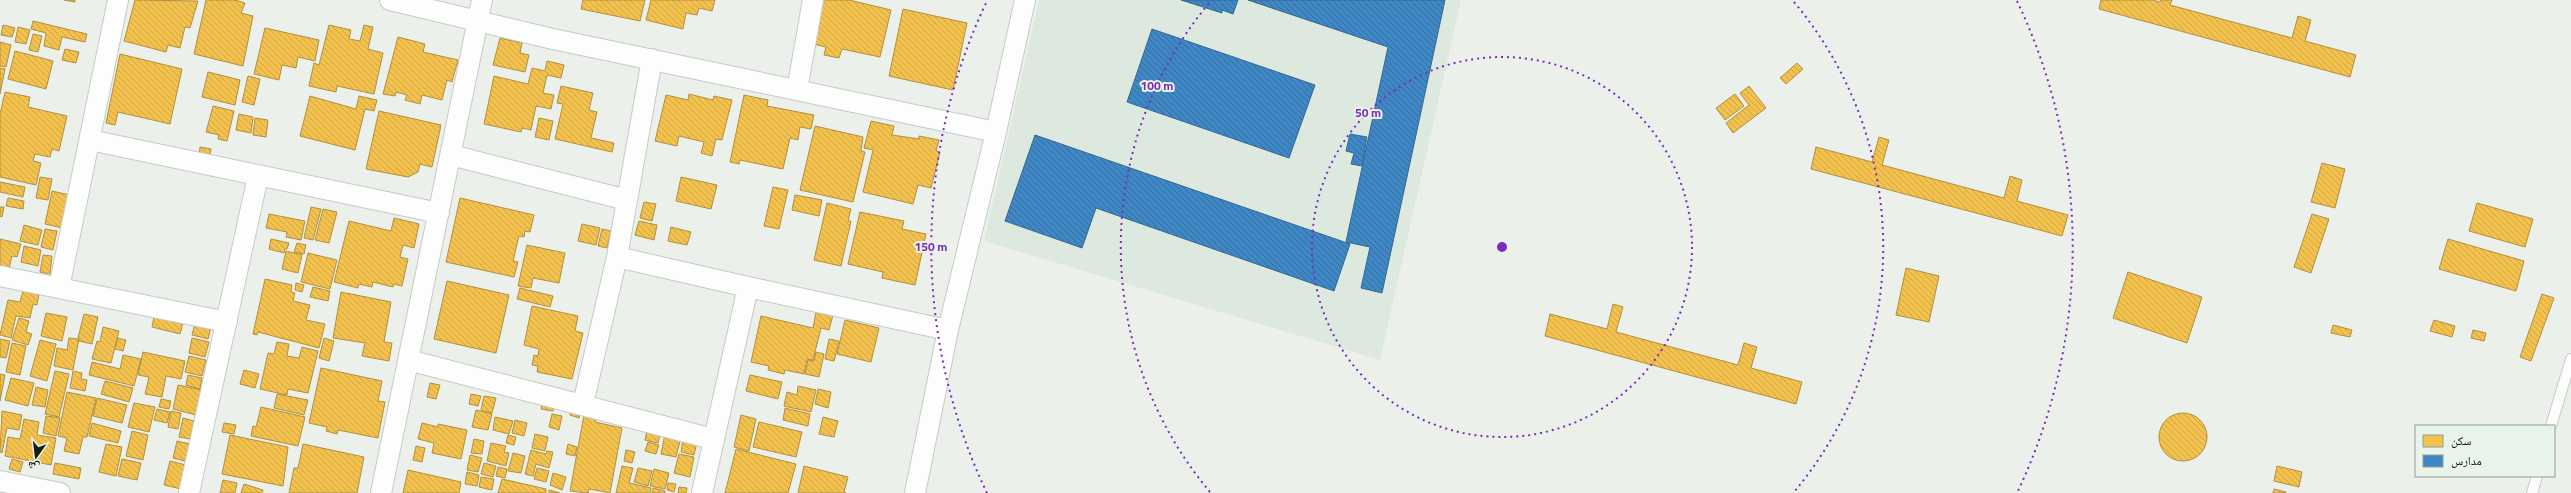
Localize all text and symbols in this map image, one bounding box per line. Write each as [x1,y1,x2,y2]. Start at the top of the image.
text: 100 m [1141,76,1173,95]
text: 50 m [1355,103,1381,122]
text: 150 m [915,237,947,256]
centre of rings [1495,240,1509,254]
legend [2415,425,2555,477]
text: سكن [2451,431,2472,450]
north arrow [16,437,56,477]
text: مدارس [2451,451,2482,470]
text: ش [26,457,41,476]

